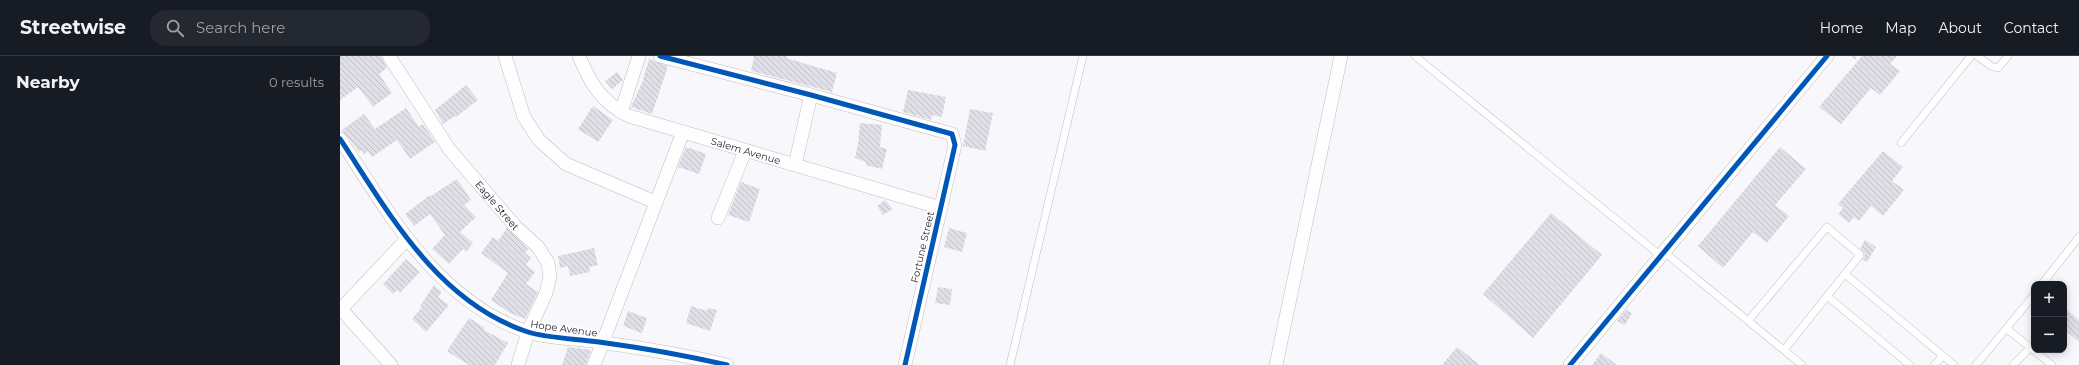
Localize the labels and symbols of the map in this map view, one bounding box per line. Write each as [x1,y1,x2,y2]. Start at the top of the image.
street label: Salem Avenue [709,135,782,167]
street label: Eagle Street [472,178,522,233]
street label: Fortune Street [908,210,937,284]
street label: Hope Avenue [530,317,598,340]

